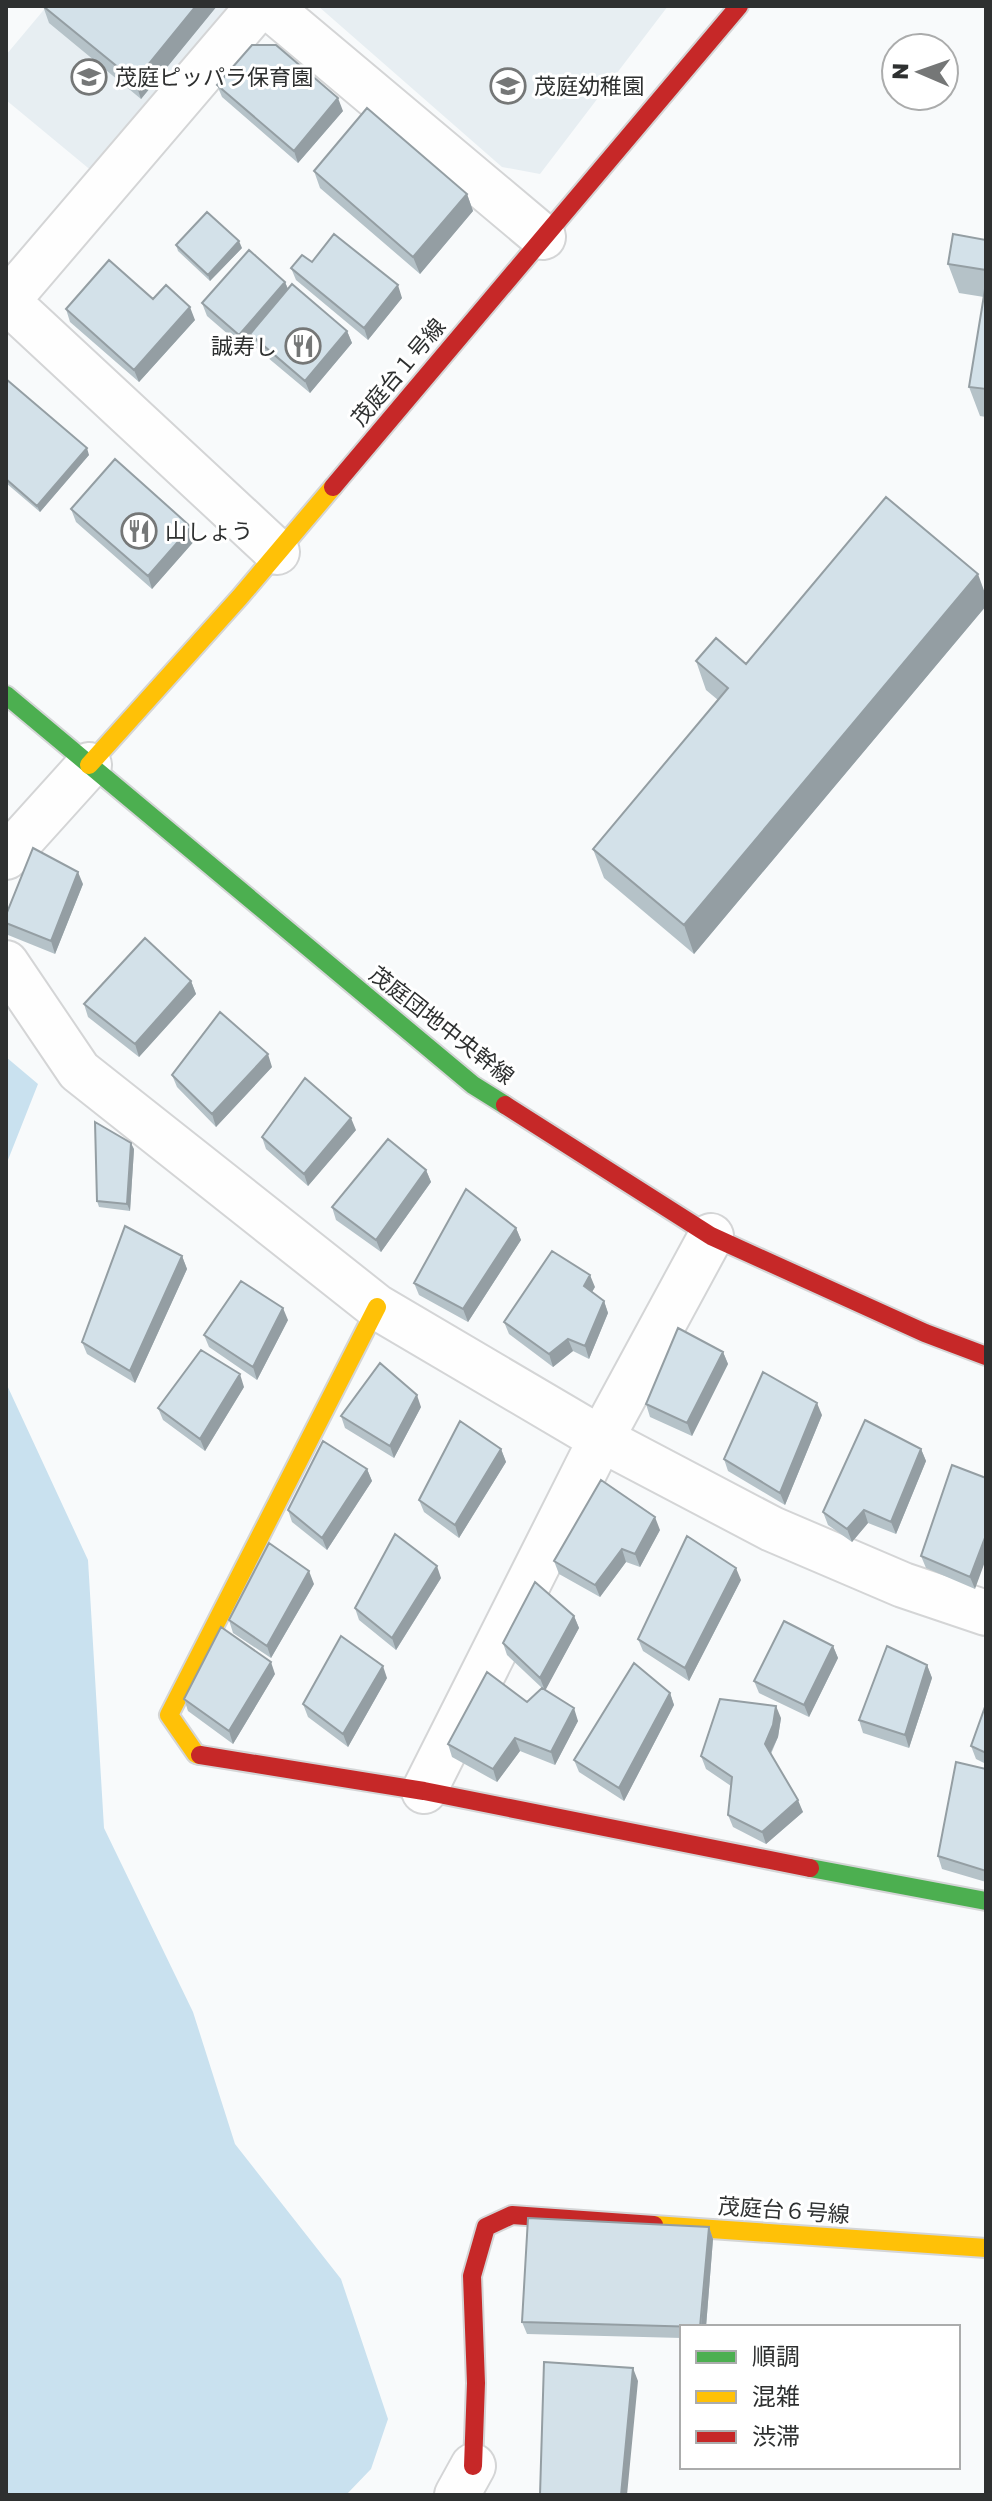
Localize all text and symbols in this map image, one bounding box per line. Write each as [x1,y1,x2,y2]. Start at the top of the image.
north arrow [880,32,960,112]
school or university icon: 茂庭ピッパラ保育園 [70,58,108,96]
text: N [886,62,913,80]
place label: 茂庭ピッパラ保育園 [115,63,313,90]
school or university icon: 茂庭幼稚園 [489,67,527,105]
place label: 茂庭幼稚園 [534,72,644,99]
street label: 茂庭台１号線 [345,312,450,431]
restaurant icon: 誠寿し [284,327,322,365]
place label: 誠寿し [211,332,277,359]
restaurant icon: 山しょう [120,512,158,550]
place label: 山しょう [165,517,253,544]
street label: 茂庭団地中央幹線 [365,960,520,1089]
street label: 茂庭台６号線 [717,2191,851,2228]
legend [680,2325,960,2469]
text: 順調 [752,2341,800,2370]
text: 混雑 [752,2381,800,2410]
text: 渋滞 [752,2421,800,2450]

